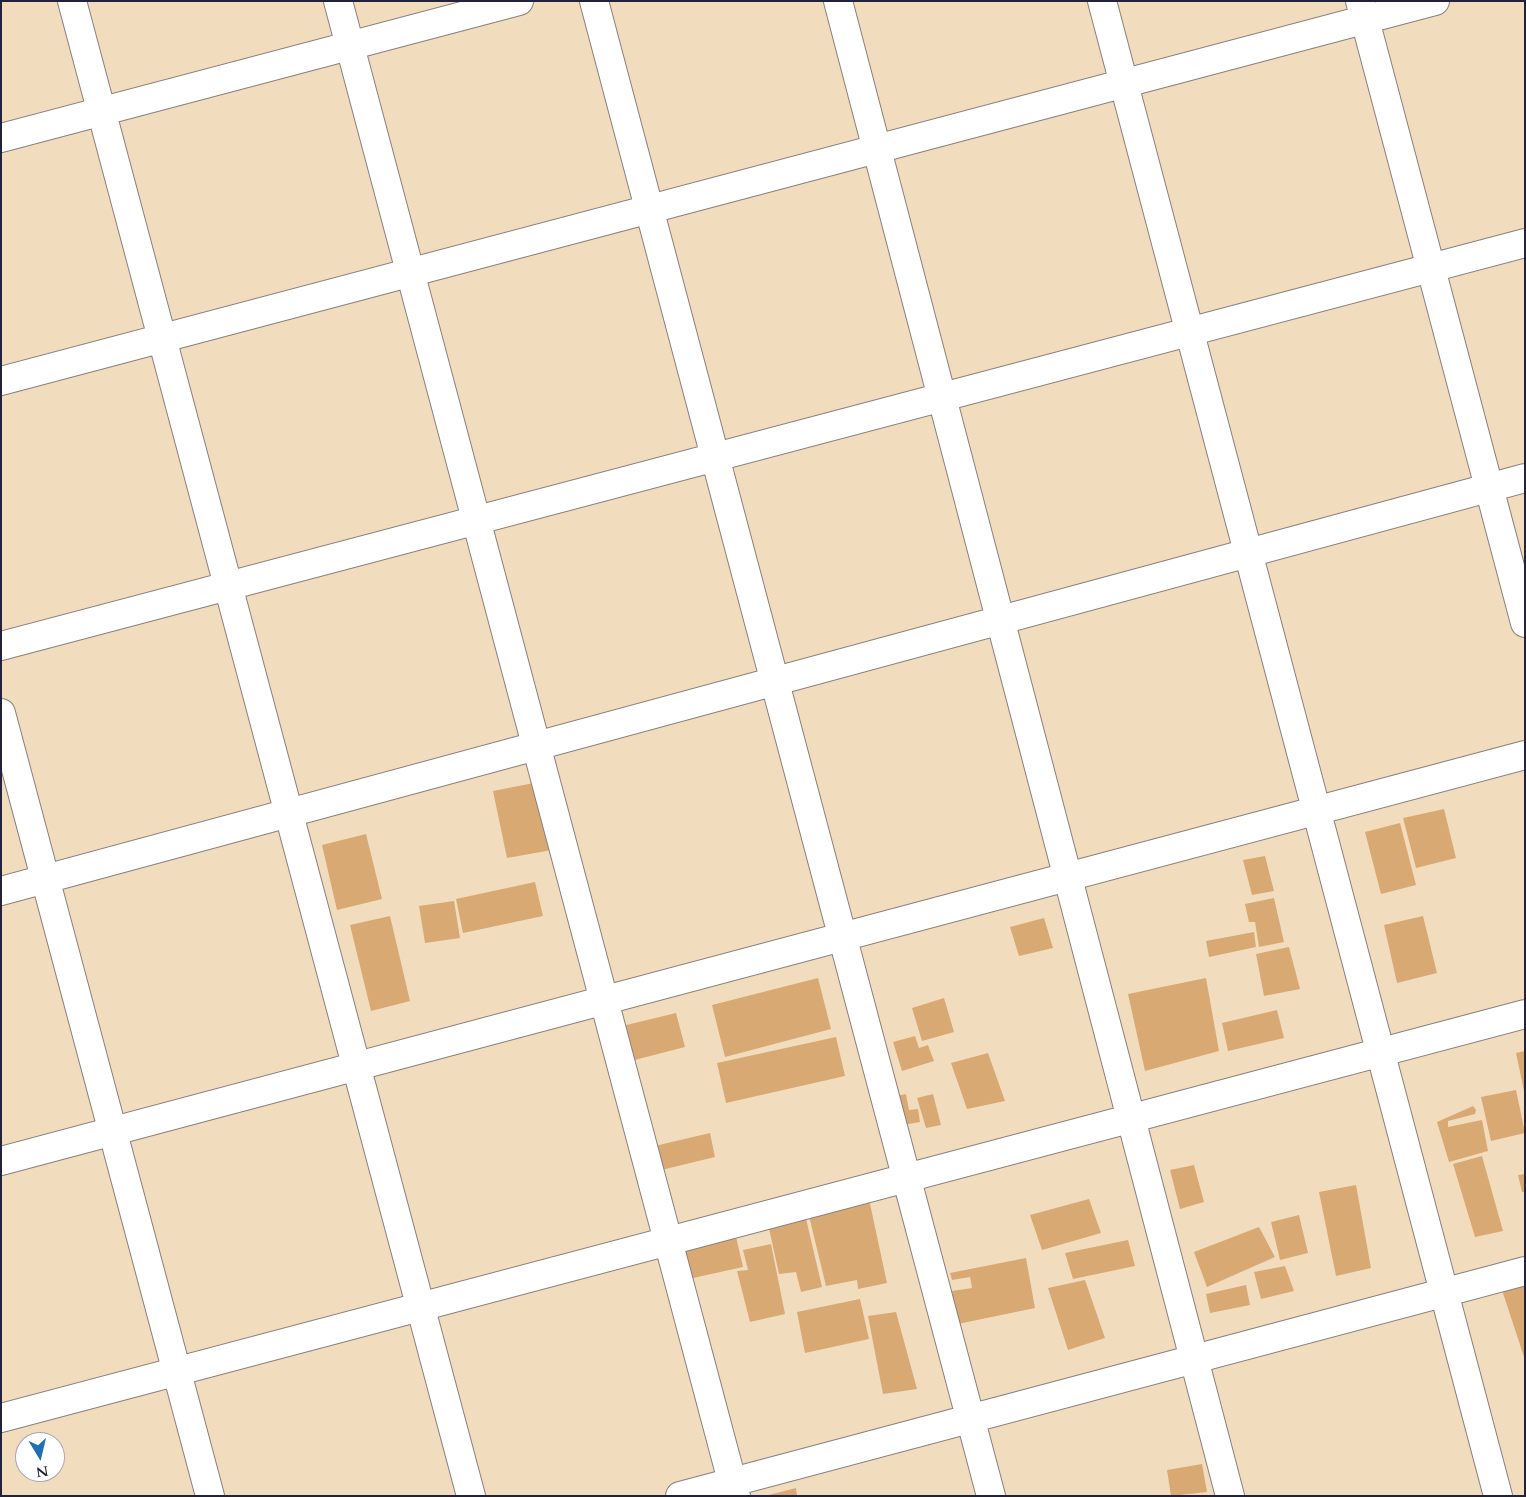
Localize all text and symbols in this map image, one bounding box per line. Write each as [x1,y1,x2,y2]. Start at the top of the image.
north arrow [15,1432,65,1482]
text: N [35,1461,50,1482]

